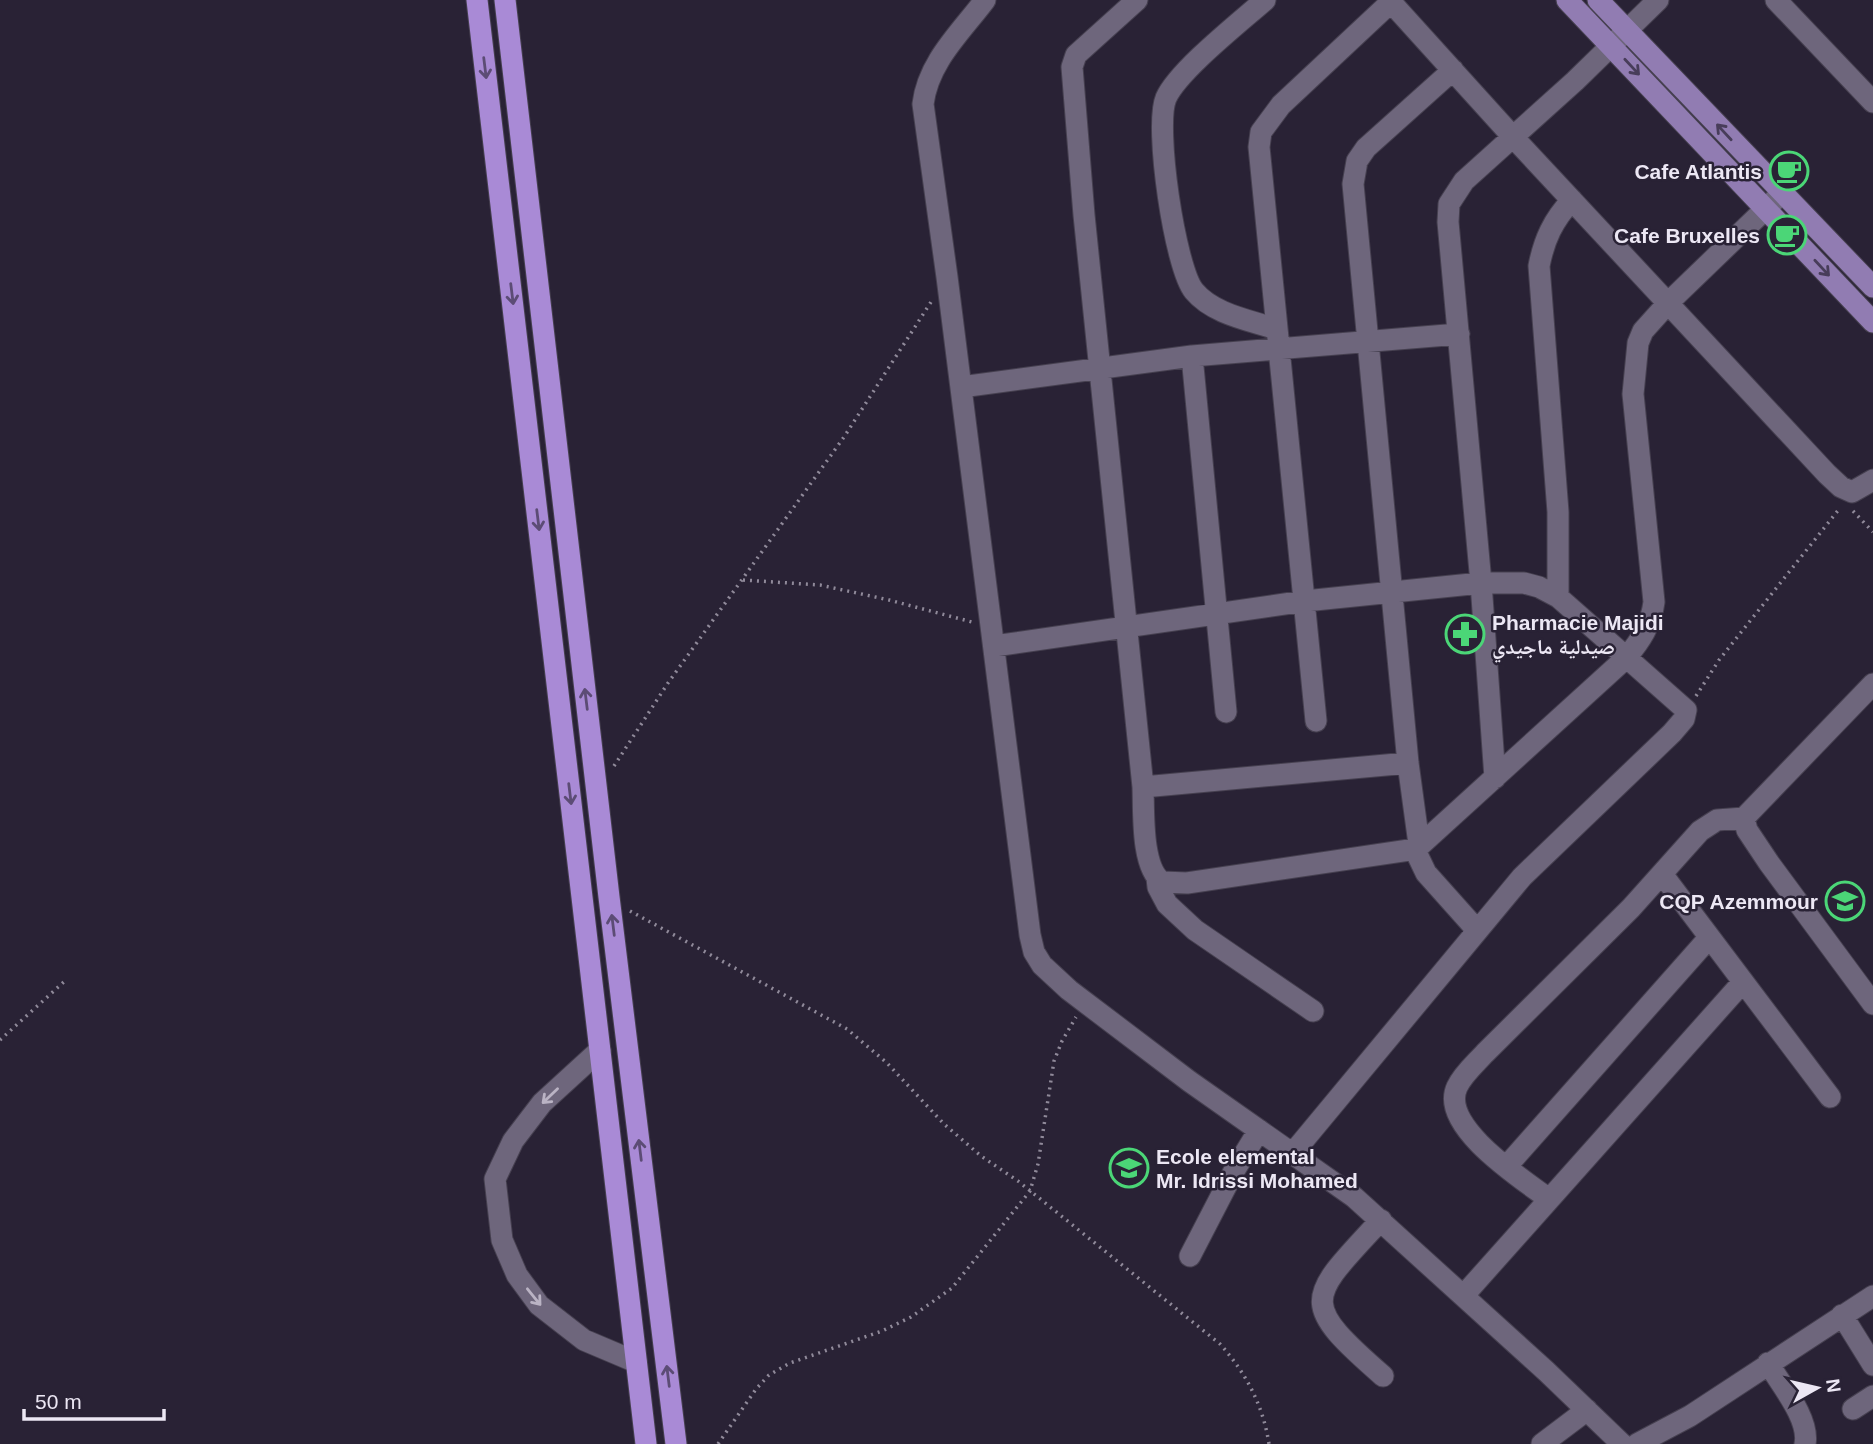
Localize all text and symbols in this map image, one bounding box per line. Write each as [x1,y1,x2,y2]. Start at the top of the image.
one-way arrow [479,56,492,79]
one-way arrow [1623,58,1640,75]
one-way arrow [1715,124,1732,141]
cafe icon: Cafe Atlantis [1768,150,1810,192]
place label: Cafe Atlantis [1634,160,1762,183]
cafe icon: Cafe Bruxelles [1766,214,1808,256]
place label: Cafe Bruxelles [1614,224,1760,247]
one-way arrow [1813,259,1830,276]
one-way arrow [505,282,518,305]
one-way arrow [532,508,545,531]
place label: Pharmacie Majidi صيدلية ماجيدي [1492,611,1664,663]
pharmacy icon: Pharmacie Majidi صيدلية ماجيدي [1444,613,1486,655]
one-way arrow [580,688,593,711]
one-way arrow [564,783,577,805]
school or university icon: CQP Azemmour [1824,880,1866,922]
place label: CQP Azemmour [1659,890,1818,913]
one-way arrow [606,914,619,936]
one-way arrow [541,1088,558,1105]
one-way arrow [634,1140,647,1162]
place label: Ecole elemental Mr. Idrissi Mohamed [1156,1145,1358,1192]
school or university icon: Ecole elemental Mr. Idrissi Mohamed [1108,1147,1150,1189]
one-way arrow [526,1288,542,1306]
north arrow [1782,1353,1852,1423]
one-way arrow [662,1365,675,1388]
text: N [1822,1377,1845,1394]
scale bar [24,1378,164,1422]
text: 50 m [35,1390,82,1413]

